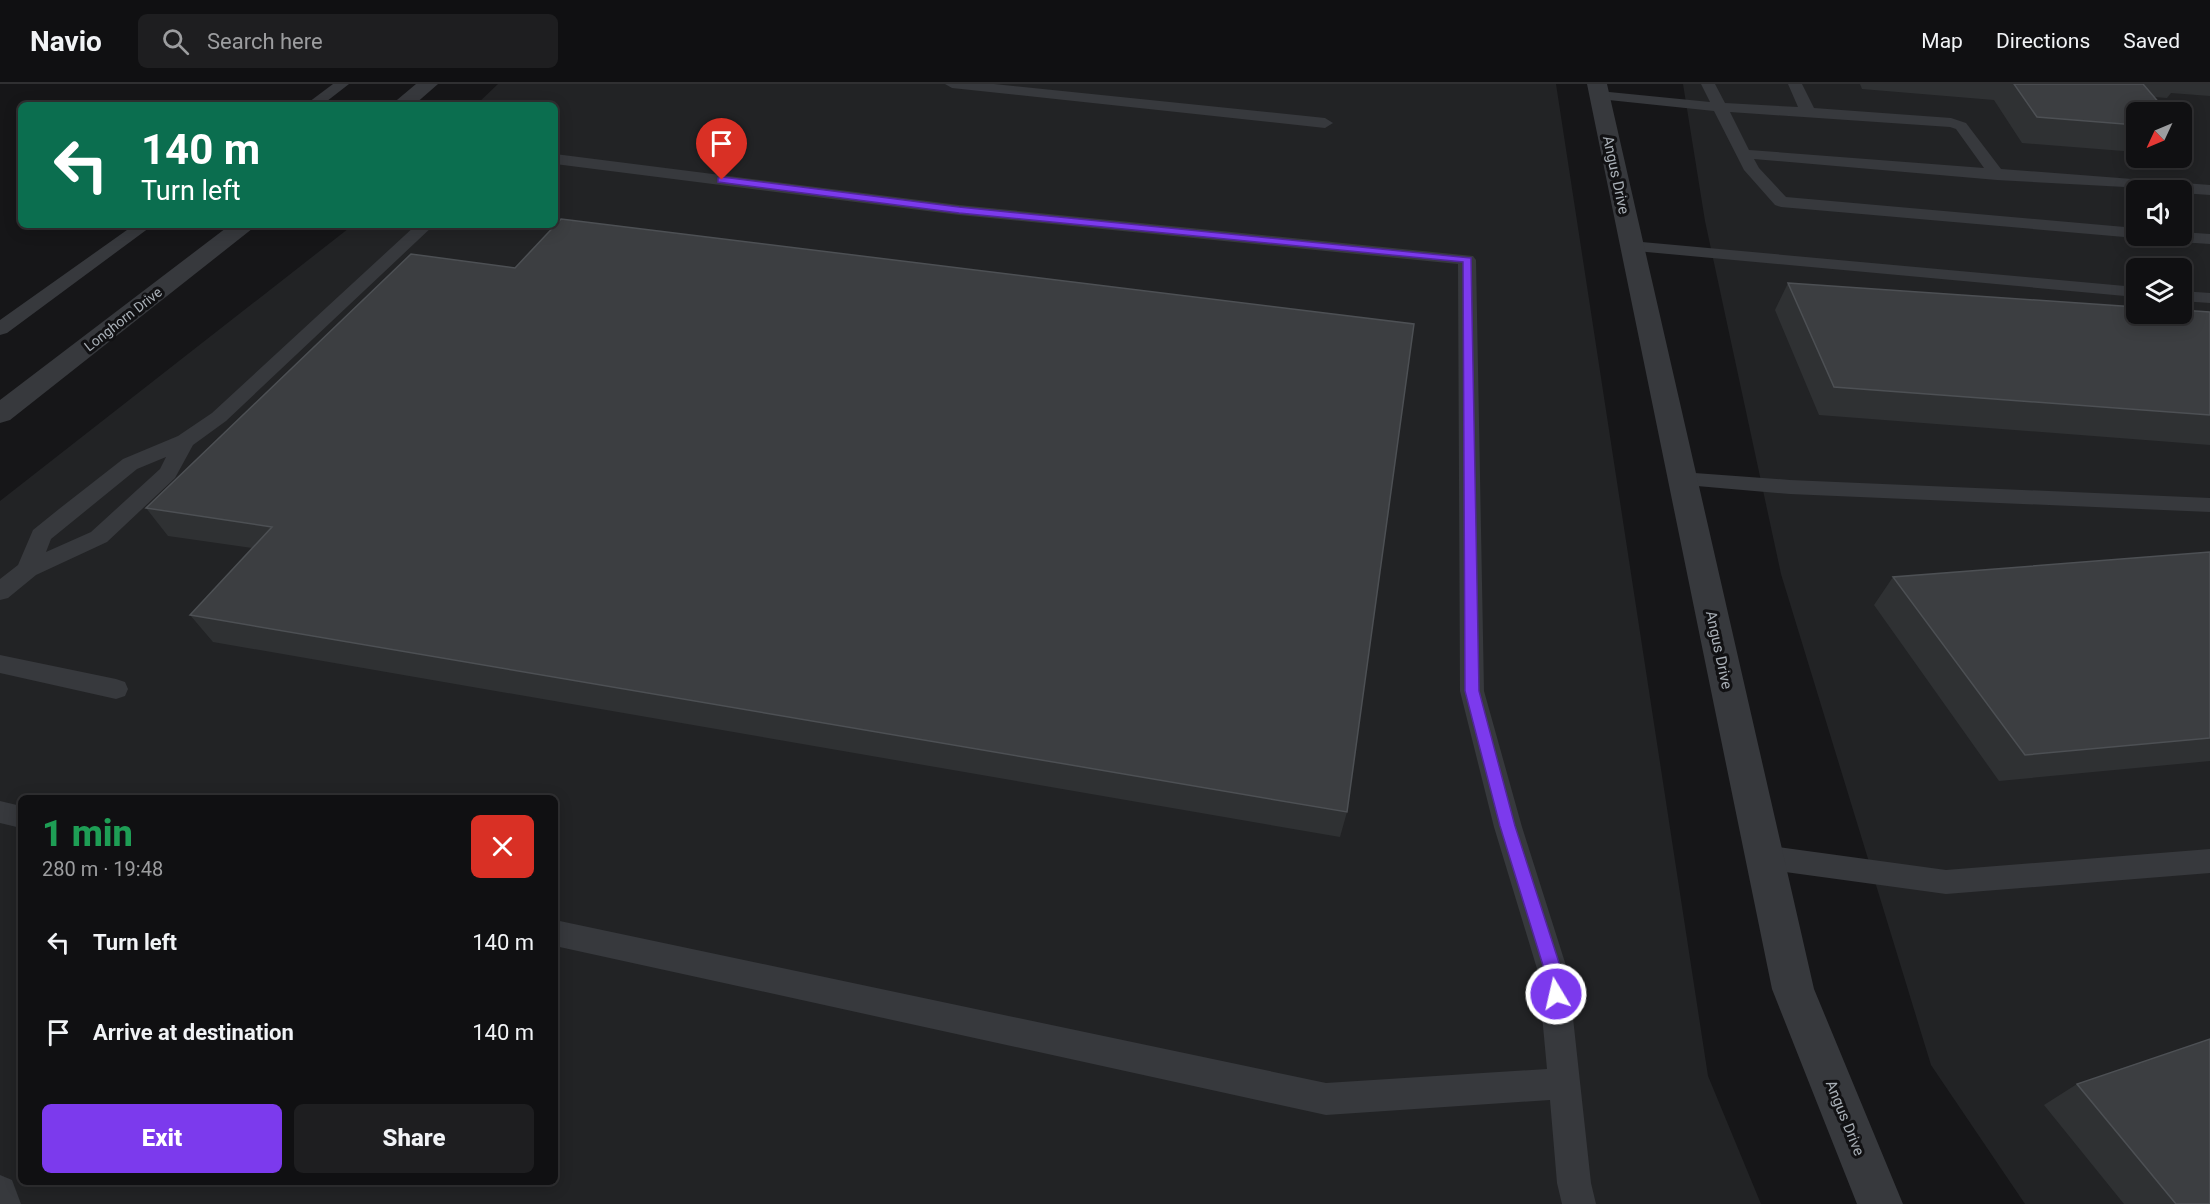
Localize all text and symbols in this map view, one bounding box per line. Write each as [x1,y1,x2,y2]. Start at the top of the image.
search box [138,14,558,68]
text: Navio [30,25,102,58]
icon: search [159,25,192,58]
text: Search here [207,29,323,54]
text: Map [1921,29,1963,53]
text: Directions [1996,29,2090,53]
text: Saved [2123,29,2180,53]
north arrow [2126,102,2192,168]
map controls [2126,102,2192,324]
pin [696,118,747,180]
text: 140 m [141,125,260,174]
icon: left [42,126,120,204]
icon: arrive [705,127,738,160]
street label: Angus Drive [1599,134,1633,216]
text: Turn left [141,175,241,207]
button: sound [2126,180,2192,246]
button: layers [2126,258,2192,324]
street label: Longhorn Drive [81,284,165,354]
street label: Angus Drive [1702,609,1736,691]
text: 1 min [42,813,133,855]
button: close [471,815,534,878]
text: 280 m · 19:48 [42,857,163,881]
icon: left [42,926,75,959]
text: Turn left [93,930,177,955]
text: 140 m [472,930,534,955]
position arrow [1524,962,1588,1026]
icon: arrive [42,1016,75,1049]
text: Arrive at destination [93,1020,294,1045]
text: 140 m [472,1020,534,1045]
street label: Angus Drive [1822,1078,1868,1158]
button: Exit [42,1104,282,1173]
button: Share [294,1104,534,1173]

